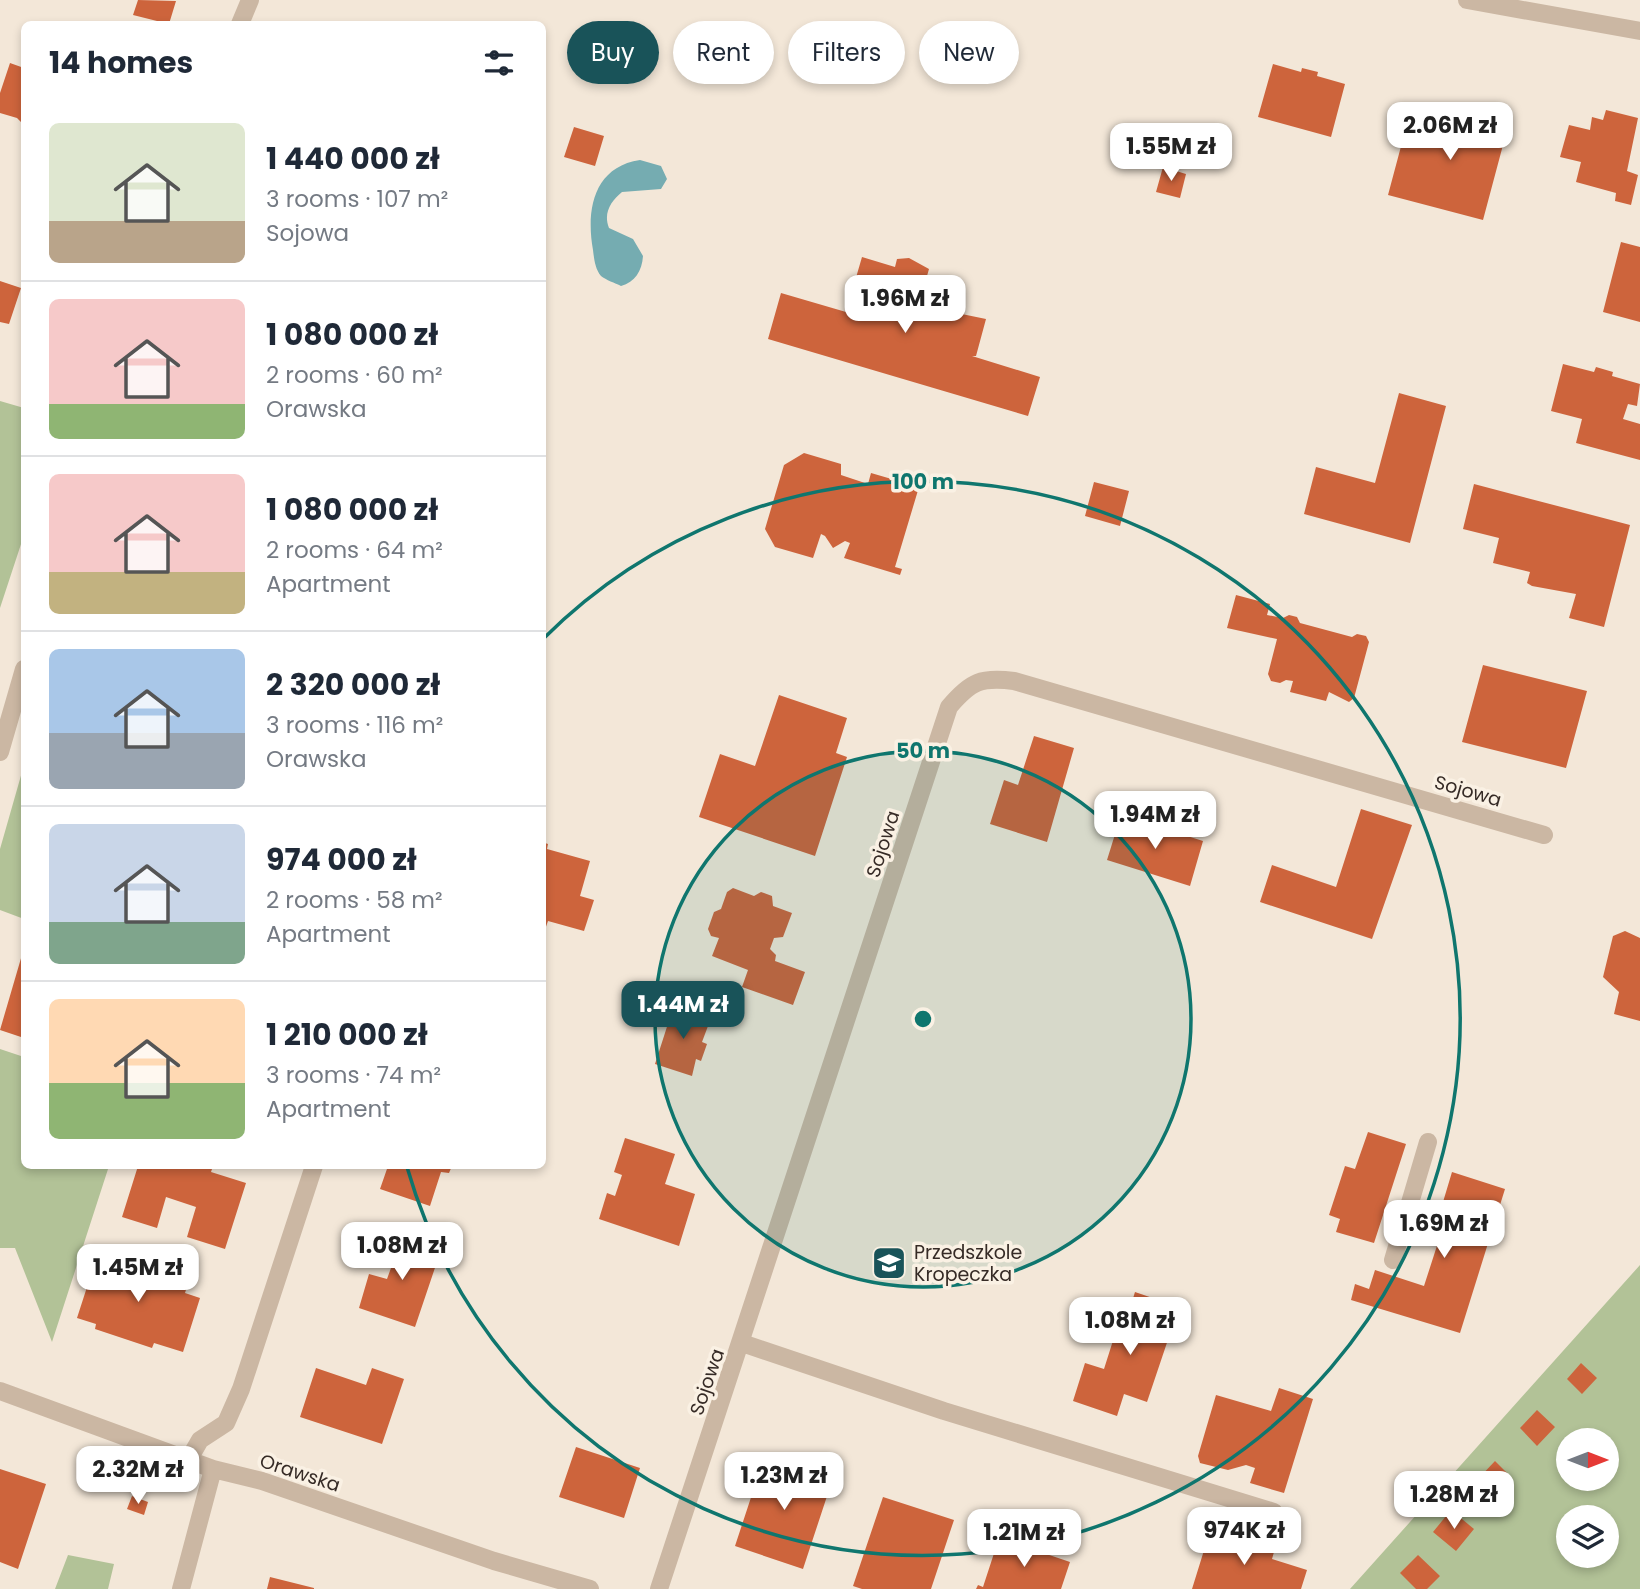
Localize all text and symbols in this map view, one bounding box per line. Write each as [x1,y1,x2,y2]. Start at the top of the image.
chip: Buy [567,21,659,84]
chip: Rent [673,21,774,84]
chip: Filters [788,21,905,84]
chip: New [919,21,1019,84]
text: 14 homes [49,41,193,84]
icon: filters [480,44,518,82]
pin: 2.06M zł [1378,102,1522,162]
text: 2.06M zł [1403,109,1497,141]
pin: 1.55M zł [1099,124,1243,183]
text: 1.55M zł [1126,130,1216,162]
text: 1 440 000 zł [266,137,440,180]
icon: home [105,151,189,235]
text: 3 rooms · 107 m² [266,183,448,215]
text: Sojowa [266,217,349,249]
pin: 1.96M zł [833,276,977,335]
text: 1.96M zł [861,282,949,314]
text: 1 080 000 zł [266,313,438,356]
icon: home [105,327,189,411]
text: 2 rooms · 60 m² [266,359,443,391]
text: Orawska [266,393,366,425]
text: 100 m [892,467,954,496]
text: 1 080 000 zł [266,488,438,531]
icon: home [105,502,189,586]
text: 2 rooms · 64 m² [266,534,443,566]
text: Apartment [266,568,391,600]
text: 2 320 000 zł [266,663,440,706]
icon: home [105,677,189,761]
text: 3 rooms · 116 m² [266,709,443,741]
text: 50 m [896,736,950,765]
text: Orawska [266,743,366,775]
street label: Sojowa [1431,769,1505,813]
pin: 1.94M zł [1083,792,1227,851]
text: 1.94M zł [1110,798,1200,830]
street label: Sojowa [860,807,906,881]
text: 974 000 zł [266,838,417,881]
icon: home [105,852,189,936]
text: 2 rooms · 58 m² [266,884,443,916]
text: Apartment [266,918,391,950]
pin: 1.44M zł [611,982,755,1041]
text: 1.44M zł [637,988,729,1020]
centre of rings [911,1007,935,1031]
text: 1 210 000 zł [266,1013,428,1056]
icon: home [105,1027,189,1111]
text: 3 rooms · 74 m² [266,1059,441,1091]
text: Apartment [266,1093,391,1125]
pin: 1.69M zł [1372,1200,1516,1260]
text: 1.69M zł [1400,1207,1488,1239]
pin: 1.08M zł [330,1222,474,1282]
text: 1.08M zł [357,1229,447,1261]
place label: Przedszkole Kropeczka [914,1239,1022,1288]
pin: 1.45M zł [66,1244,210,1304]
school or university icon: Przedszkole Kropeczka [870,1244,908,1282]
text: 1.45M zł [93,1251,183,1283]
pin: 1.08M zł [1058,1298,1202,1357]
text: 1.08M zł [1085,1304,1175,1336]
street label: Sojowa [683,1345,731,1419]
north arrow [1556,1428,1619,1491]
map controls [1556,1428,1619,1568]
pin: 2.32M zł [66,1446,210,1506]
street label: Orawska [256,1447,344,1499]
pin: 1.23M zł [712,1452,856,1512]
text: 2.32M zł [92,1453,184,1485]
text: 1.23M zł [741,1459,827,1491]
pin: 1.28M zł [1382,1472,1526,1531]
text: 1.28M zł [1410,1478,1498,1510]
button: layers [1556,1505,1619,1568]
pin: 974K zł [1179,1508,1309,1567]
pin: 1.21M zł [952,1510,1096,1569]
text: 974K zł [1203,1514,1285,1546]
text: 1.21M zł [983,1516,1065,1548]

